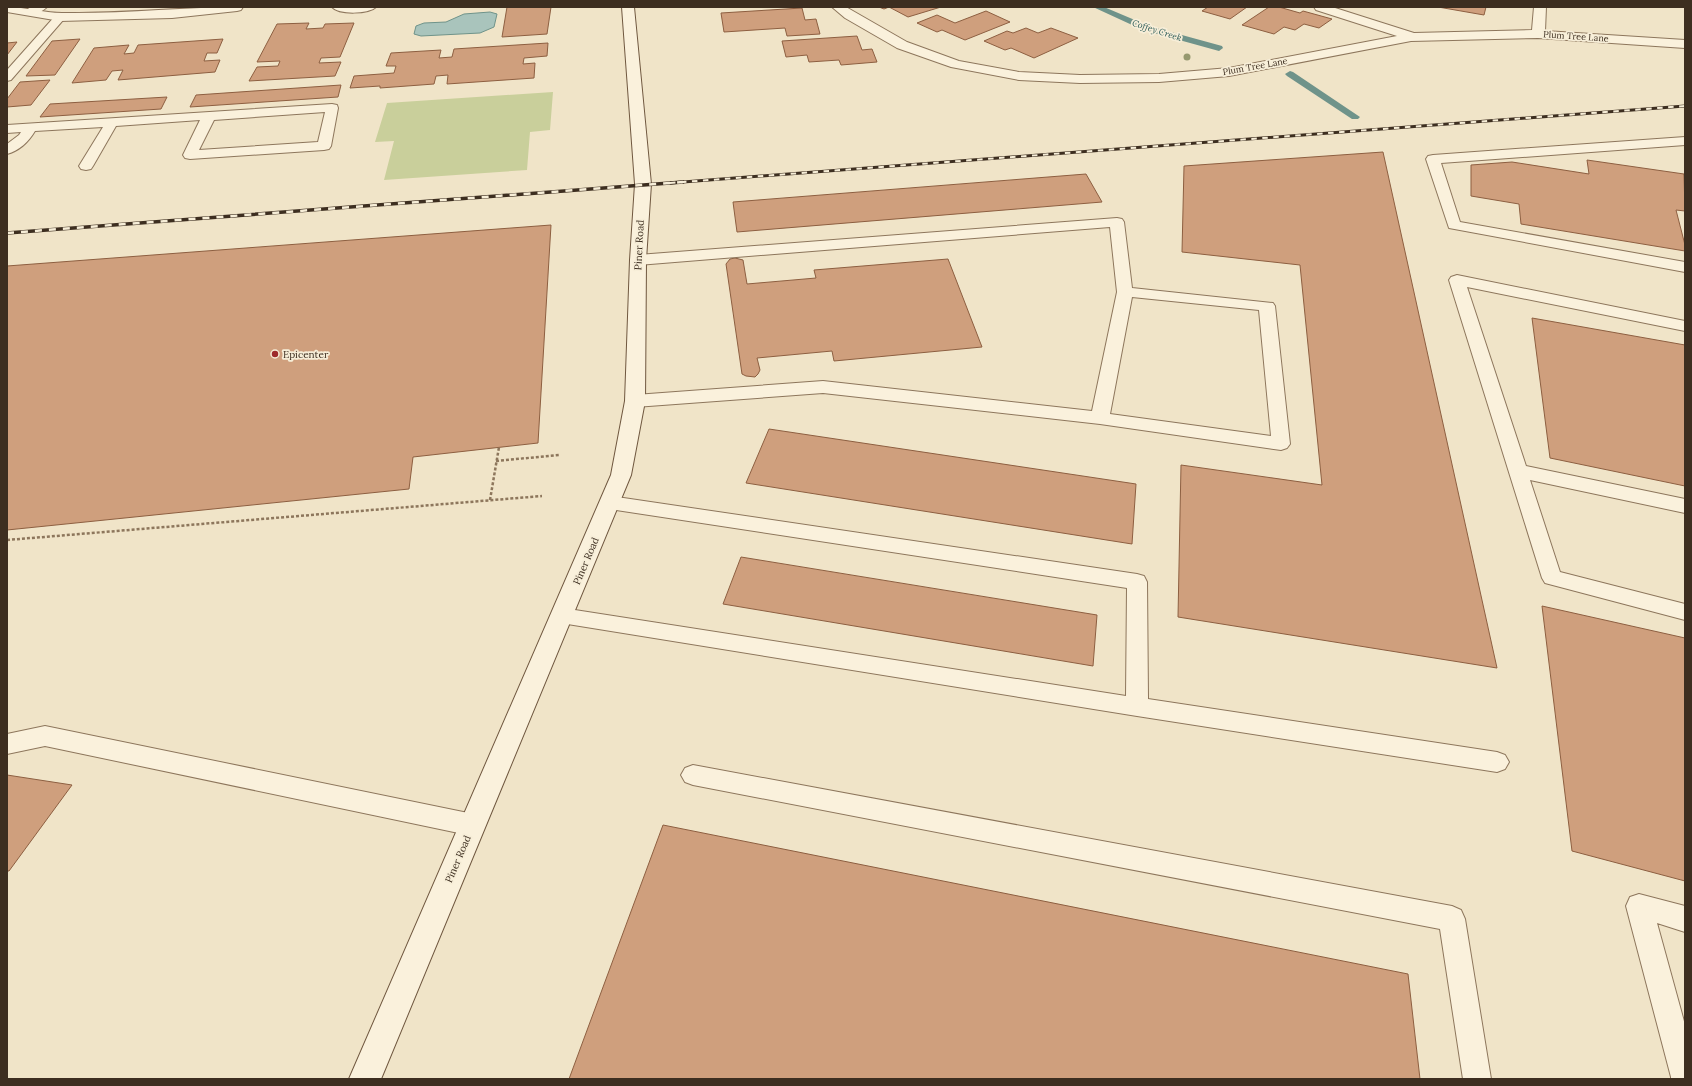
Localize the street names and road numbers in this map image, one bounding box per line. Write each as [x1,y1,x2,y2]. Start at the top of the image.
street label: Plum Tree Lane [1543,28,1609,44]
street label: Plum Tree Lane [1222,55,1288,77]
street label: Piner Road [631,219,647,271]
street label: Piner Road [570,535,602,587]
street label: Piner Road [442,833,474,885]

